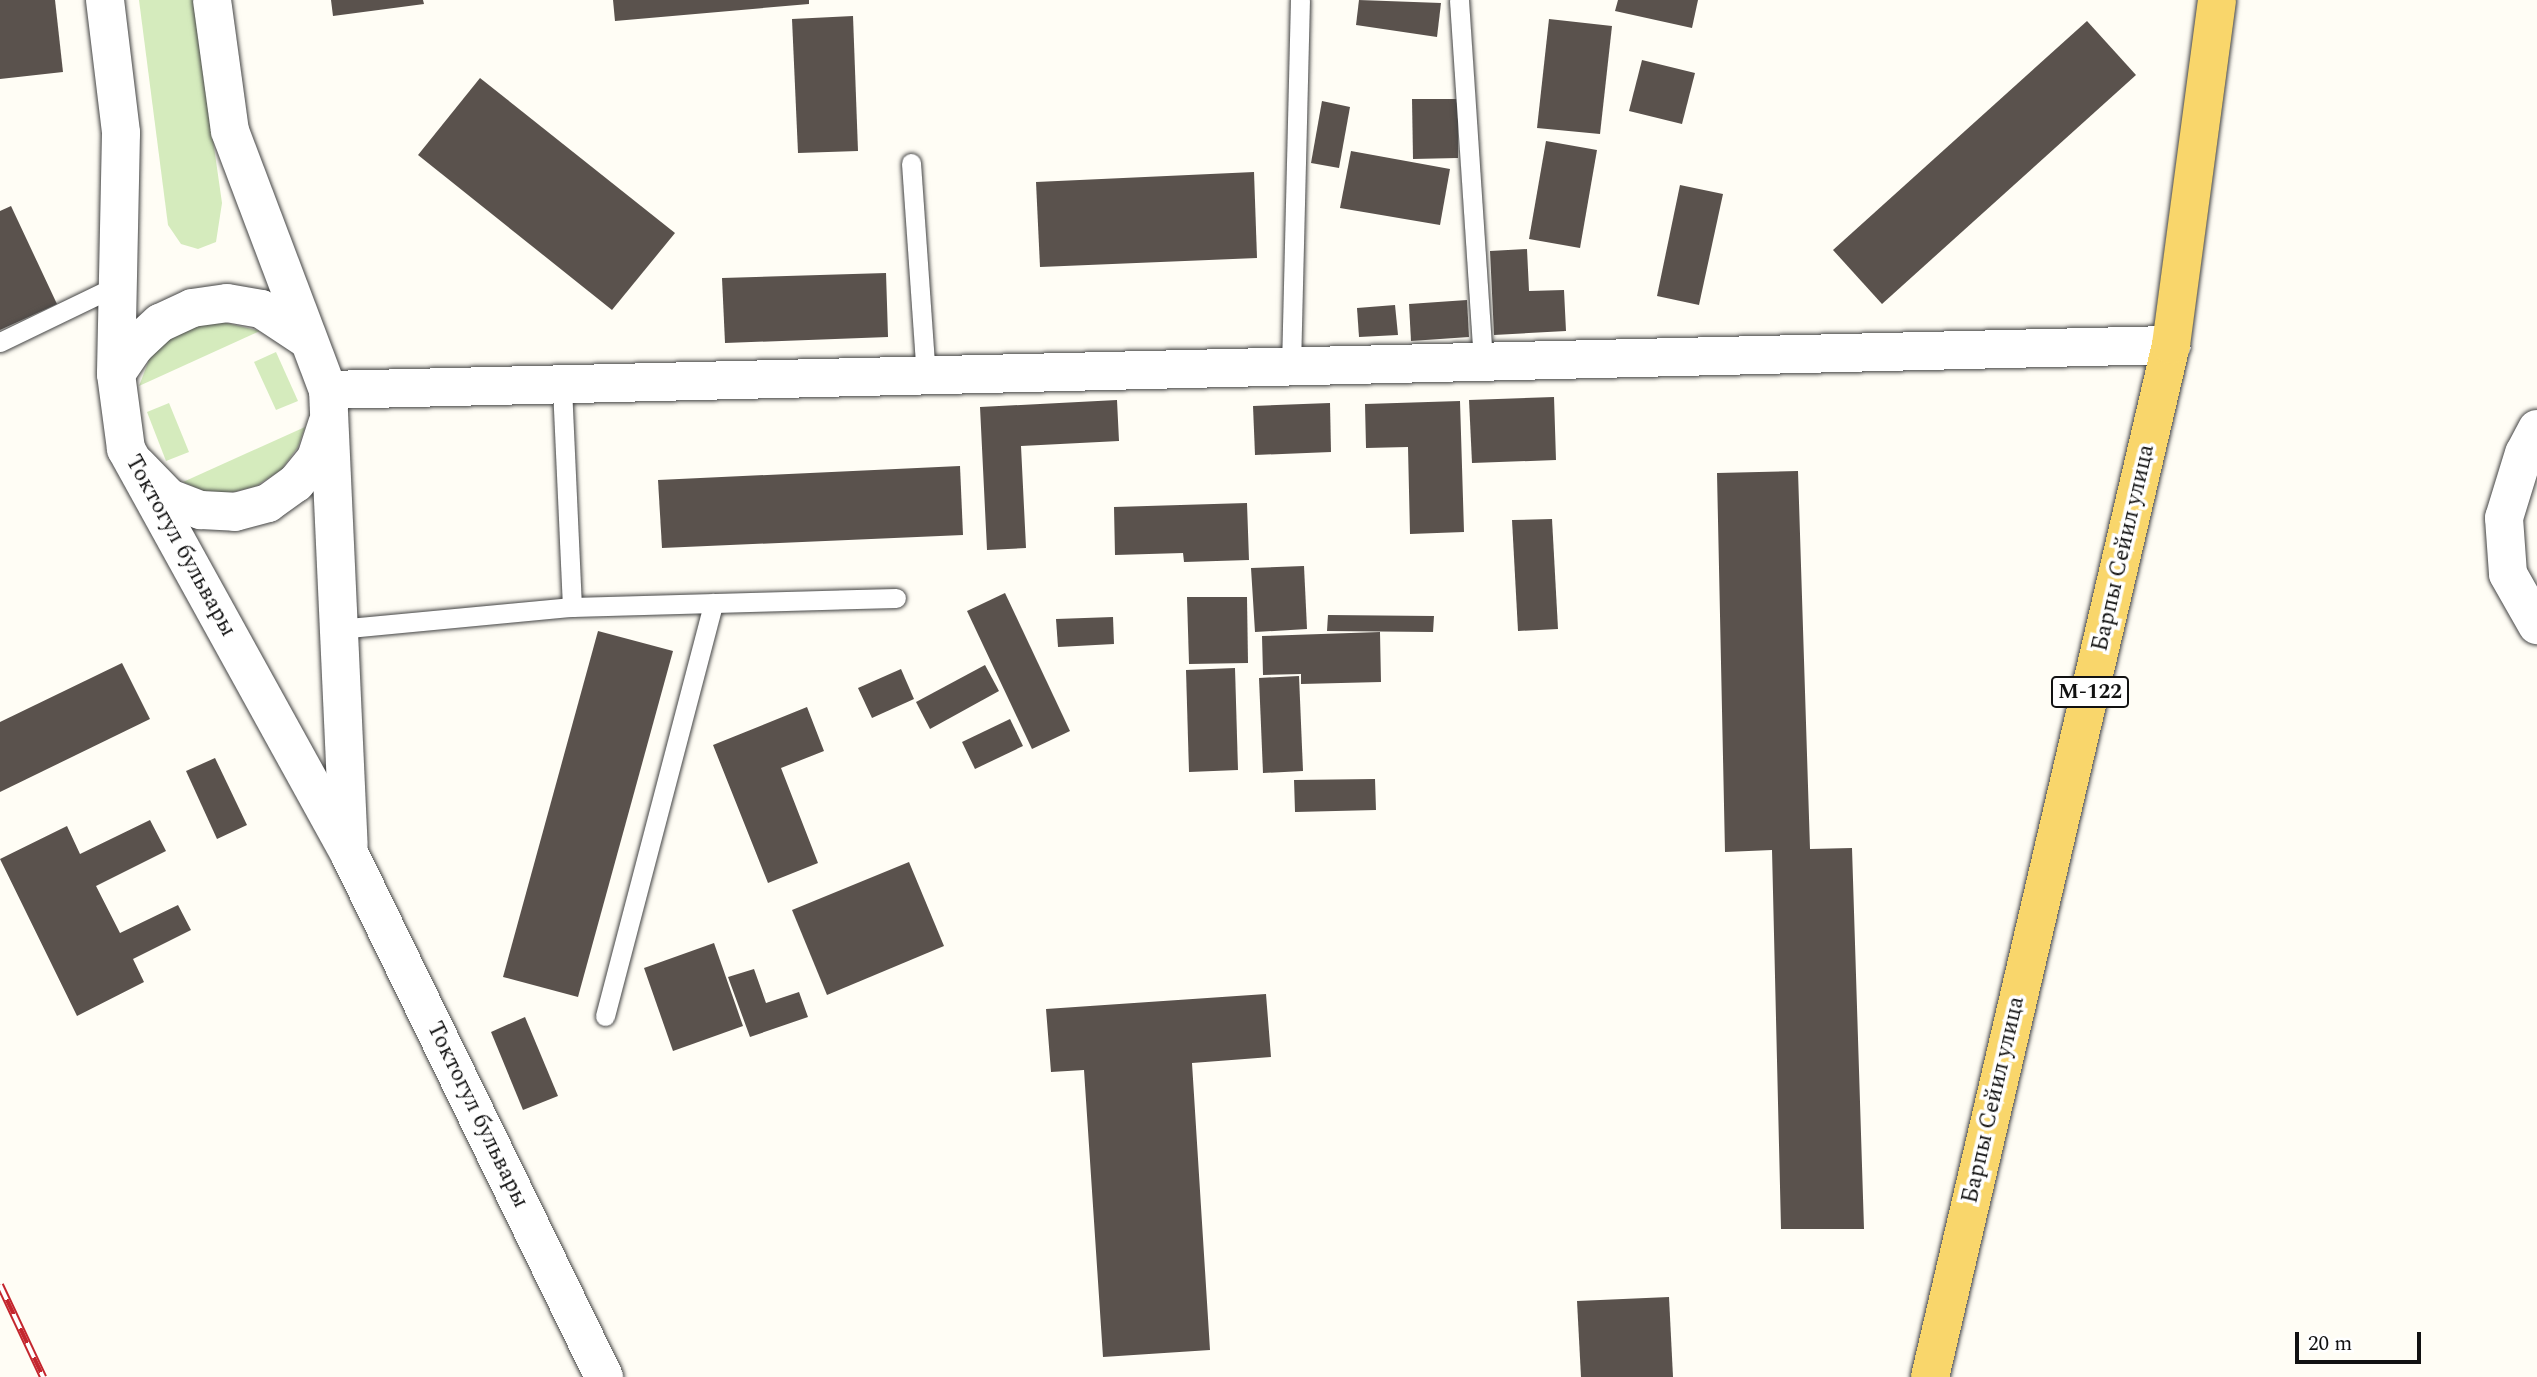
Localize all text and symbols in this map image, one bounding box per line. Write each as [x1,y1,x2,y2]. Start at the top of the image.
street label: Барпы Сейил улица [2087,442,2161,654]
street label: Токтогул бульвары [119,450,241,642]
road number: М-122 [2050,674,2130,710]
street label: Барпы Сейил улица [1957,994,2031,1206]
street label: Токтогул бульвары [420,1018,534,1212]
scale bar [2299,1318,2425,1362]
text: 20 m [2308,1328,2352,1360]

